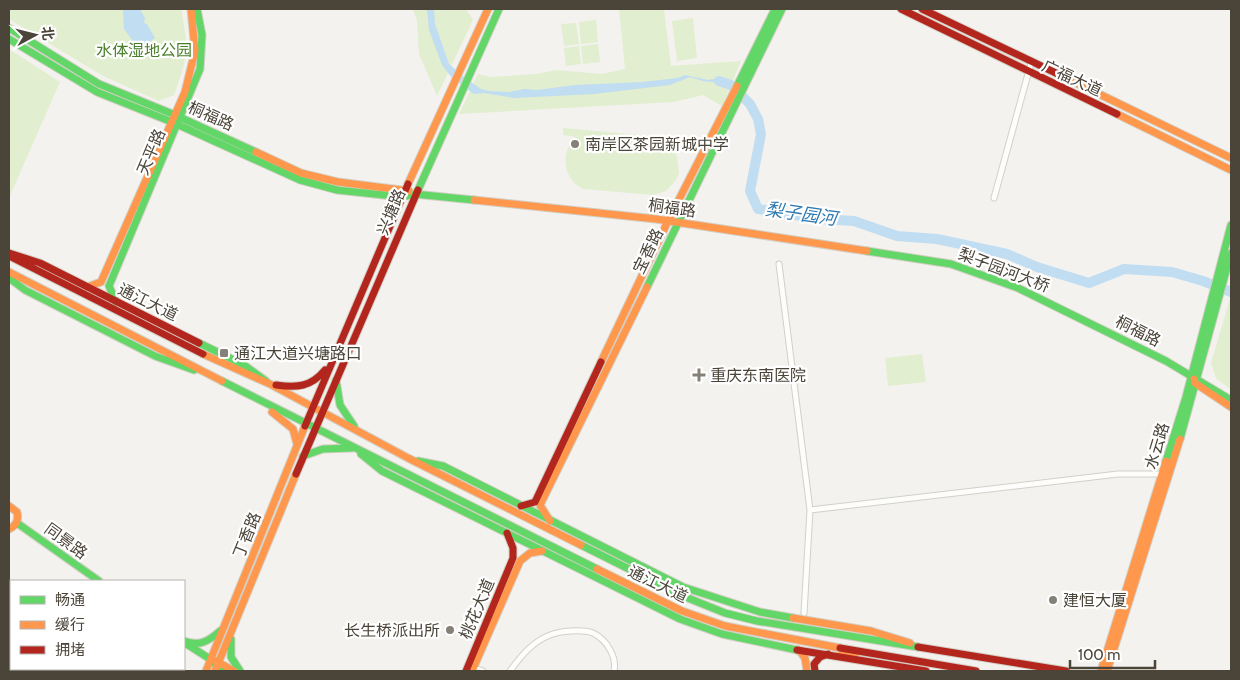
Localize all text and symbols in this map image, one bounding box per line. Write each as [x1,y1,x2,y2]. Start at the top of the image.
north arrow [10,10,60,60]
text: 北 [38,25,58,41]
park label: 水体湿地公园 [96,41,192,60]
street label: 广福大道 [1039,56,1105,100]
street label: 桐福路 [185,98,237,134]
street label: 天平路 [133,126,169,178]
place label: 南岸区茶园新城中学 [585,135,729,154]
marker: 南岸区茶园新城中学 [569,138,581,150]
street label: 兴塘路 [373,186,409,238]
street label: 桐福路 [647,195,697,221]
water label: 梨子园河 [764,198,841,230]
street label: 宝香路 [629,225,667,277]
street label: 梨子园河大桥 [956,244,1052,296]
street label: 通江大道 [115,279,181,325]
street label: 桐福路 [1112,312,1164,350]
place label: 通江大道兴塘路口 [234,344,362,363]
marker: 通江大道兴塘路口 [218,347,230,359]
place label: 重庆东南医院 [710,366,806,385]
marker: 重庆东南医院 [692,368,706,382]
street label: 水云路 [1141,420,1173,472]
street label: 丁香路 [229,509,265,561]
street label: 同景路 [41,519,91,563]
street label: 通江大道 [625,561,691,607]
street label: 桃花大道 [456,576,498,642]
legend [10,580,185,670]
text: 畅通 [55,591,85,609]
place label: 建恒大厦 [1063,591,1127,610]
marker: 建恒大厦 [1047,594,1059,606]
text: 缓行 [55,616,85,634]
place label: 长生桥派出所 [344,621,440,640]
marker: 长生桥派出所 [444,624,456,636]
scale bar [1070,638,1155,670]
text: 拥堵 [55,641,85,659]
text: 100 m [1078,646,1120,664]

